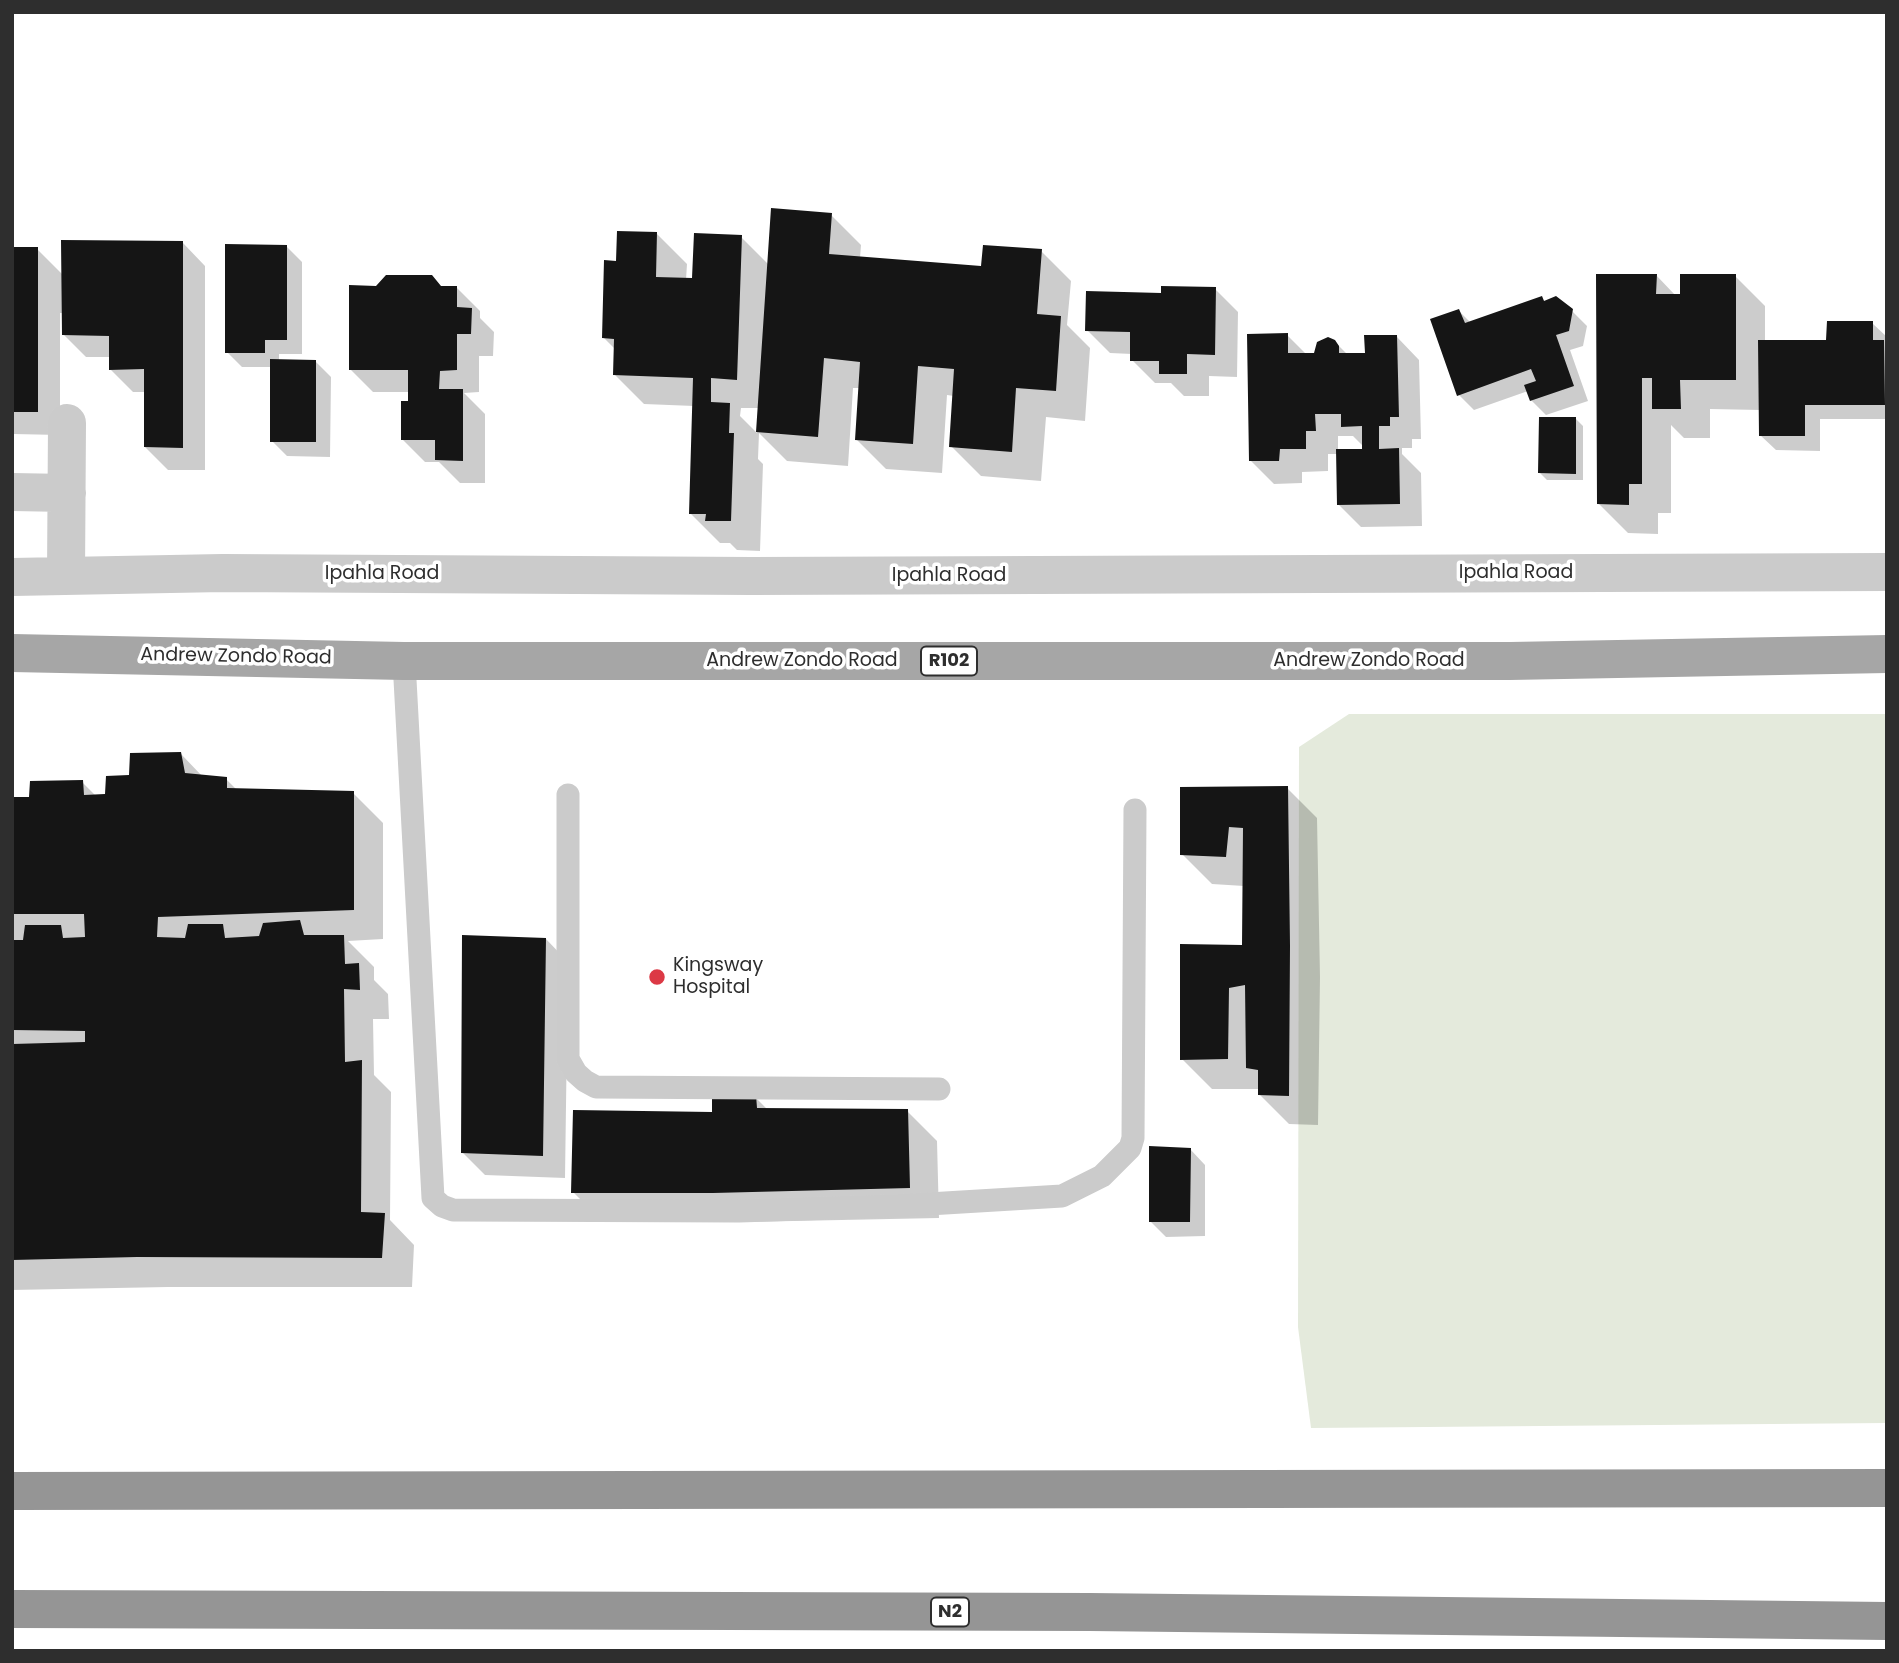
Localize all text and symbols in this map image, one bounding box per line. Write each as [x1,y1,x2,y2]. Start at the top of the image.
street label: Ipahla Road [1459,562,1573,584]
street label: Ipahla Road [325,563,439,585]
street label: Ipahla Road [892,565,1006,587]
street label: Andrew Zondo Road [140,644,332,670]
road number: R102 [921,646,977,676]
street label: Andrew Zondo Road [706,650,898,672]
street label: Andrew Zondo Road [1273,650,1465,672]
place label: Kingsway Hospital [673,955,763,999]
marker: Kingsway Hospital [647,967,667,987]
road number: N2 [931,1597,969,1626]

